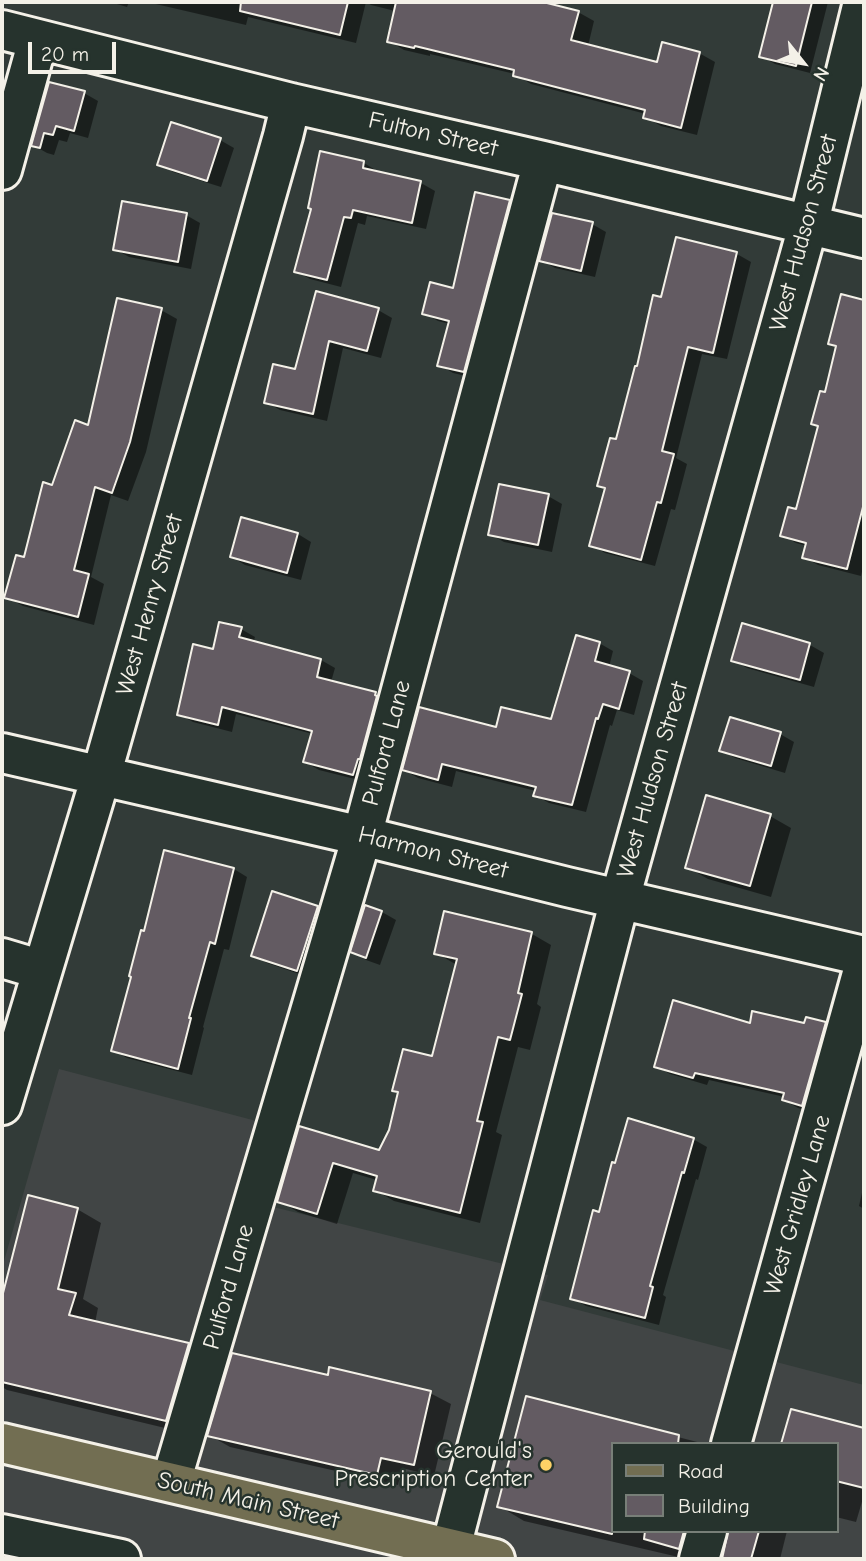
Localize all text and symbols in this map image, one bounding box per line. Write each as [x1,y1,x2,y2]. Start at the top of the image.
scale bar [32,28,119,72]
north arrow [768,28,838,98]
text: 20 m [41,42,89,66]
text: N [808,63,834,85]
street label: Fulton Street [366,106,500,164]
street label: West Hudson Street [764,132,844,334]
street label: West Henry Street [110,511,190,699]
street label: Pulford Lane [356,677,418,809]
street label: West Hudson Street [611,679,695,881]
street label: Harmon Street [355,820,511,886]
street label: West Gridley Lane [758,1112,838,1298]
street label: Pulford Lane [197,1221,261,1353]
place label: Gerould's Prescription Center [334,1437,532,1493]
legend [610,1442,838,1533]
marker: Gerould's Prescription Center [538,1457,554,1473]
text: Road [678,1459,723,1483]
street label: South Main Street [154,1466,342,1536]
text: Building [678,1494,750,1518]

